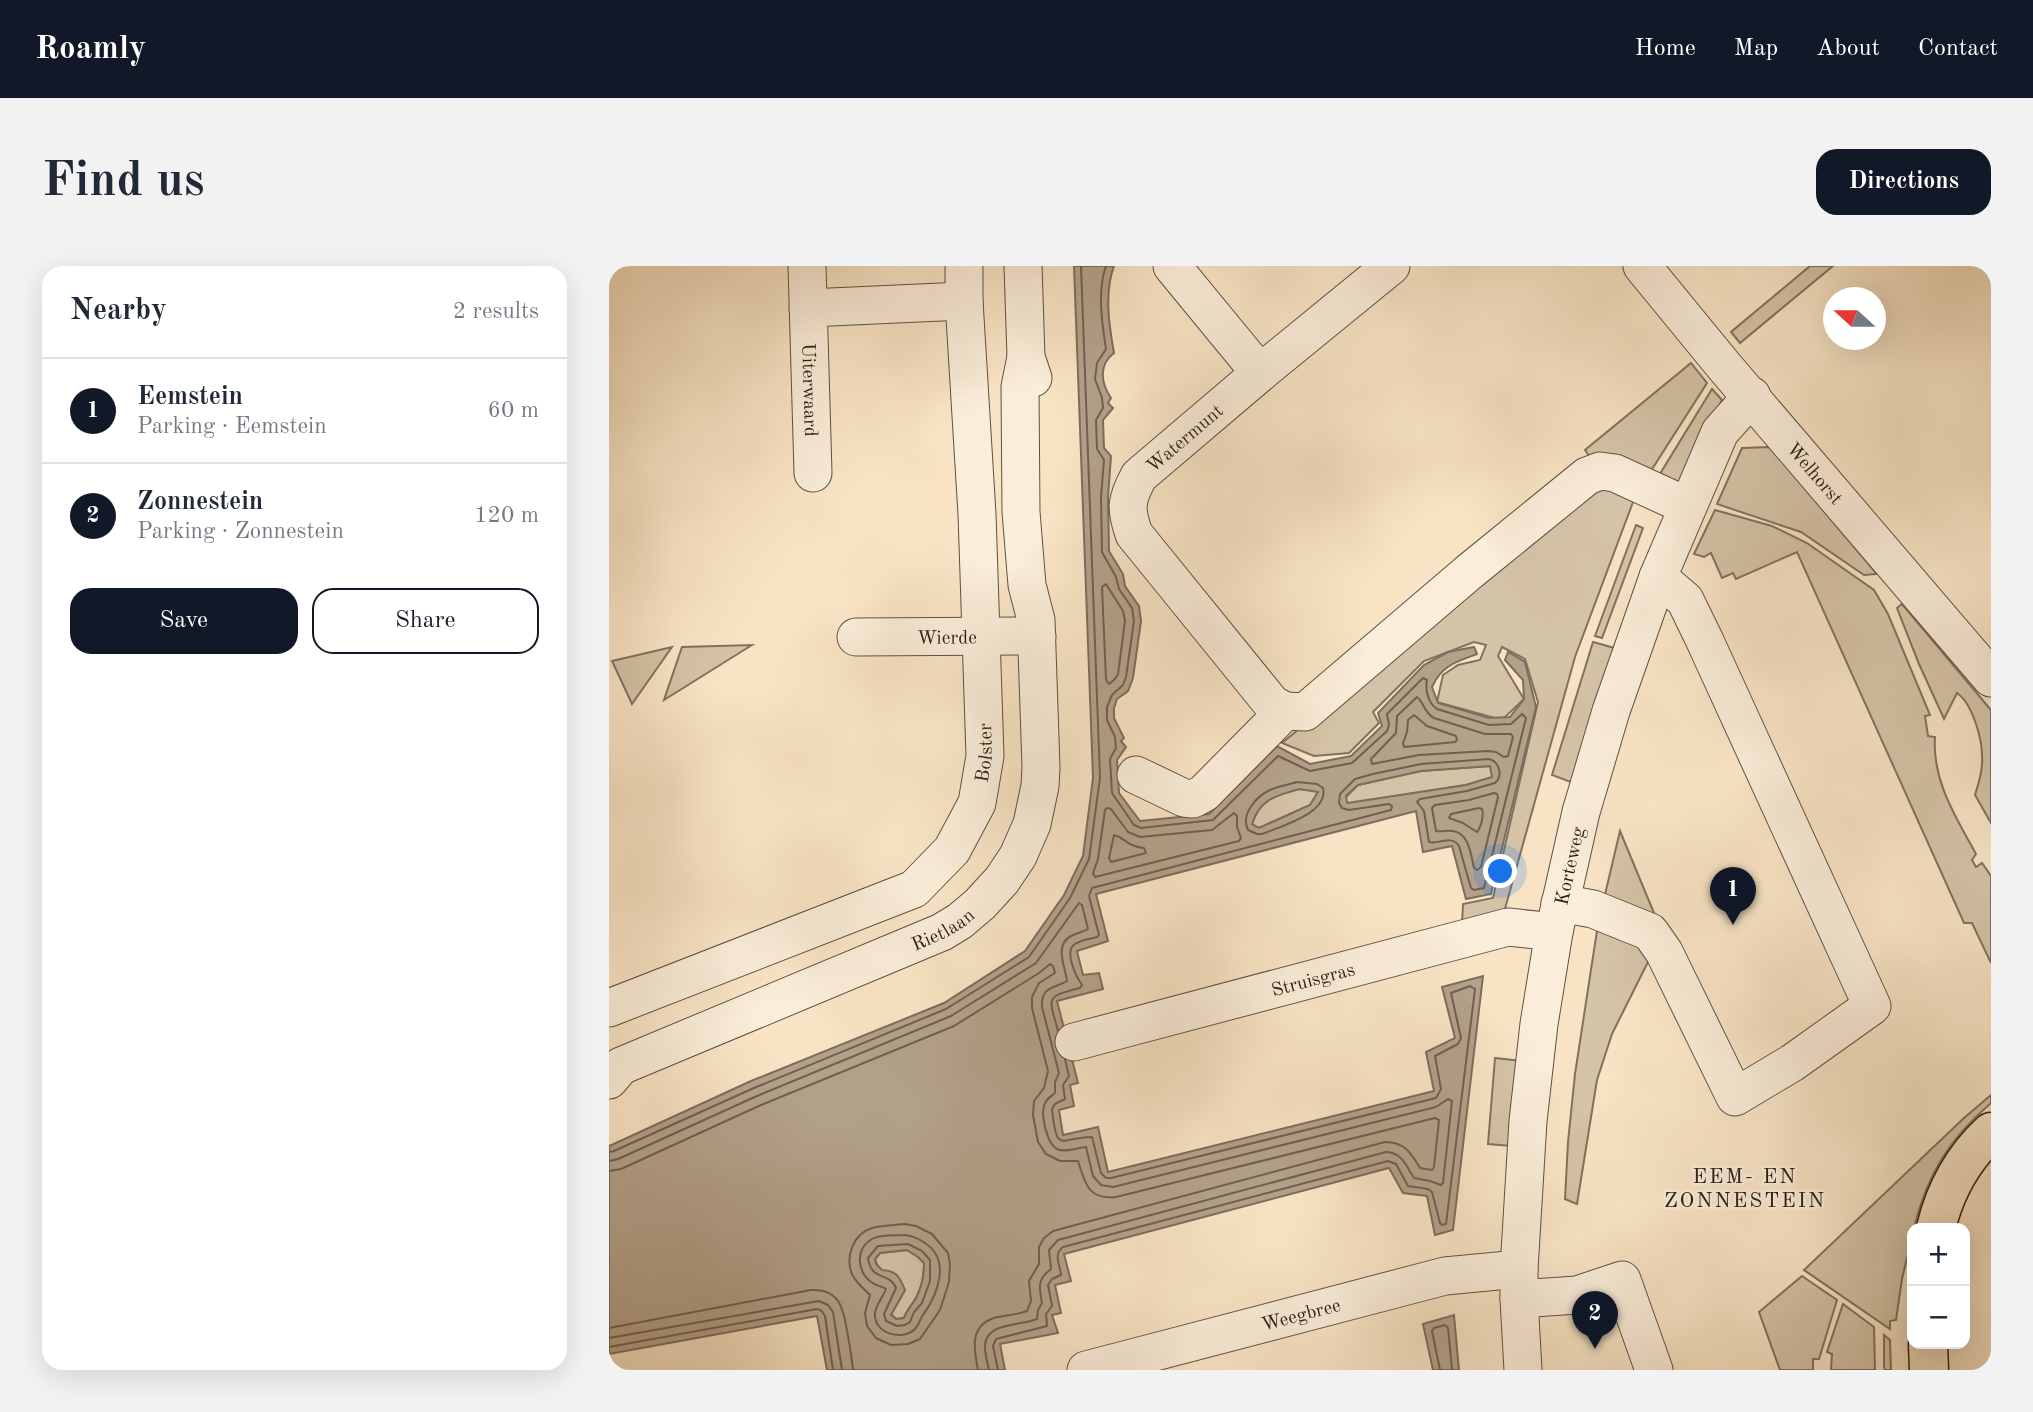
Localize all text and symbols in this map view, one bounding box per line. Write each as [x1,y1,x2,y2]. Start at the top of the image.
text: Roamly [35,33,146,66]
text: Home [1635,37,1696,61]
text: Map [1734,37,1778,61]
text: About [1816,37,1880,61]
text: Contact [1918,37,1998,61]
button: Directions [1816,149,1991,215]
text: Find us [42,158,205,207]
north arrow [1823,287,1886,350]
text: Nearby [70,296,167,326]
text: 2 results [453,300,539,323]
street label: Uiterwaard [797,343,819,437]
text: Eemstein [137,384,243,410]
text: 1 [86,399,100,422]
text: 60 m [488,399,539,422]
street label: Watermunt [1144,402,1228,477]
text: Parking · Eemstein [137,415,327,438]
street label: Welhorst [1782,440,1845,509]
text: Zonnestein [137,489,263,515]
text: 2 [86,504,100,527]
text: 120 m [474,504,539,527]
text: Parking · Zonnestein [137,520,344,543]
button: Save [70,588,298,654]
button: Share [312,588,539,654]
street label: Wierde [917,629,977,649]
street label: Bolster [974,723,997,784]
street label: Korteweg [1553,825,1590,907]
your location [1483,854,1517,888]
pin: 1 [1710,867,1756,925]
street label: Rietlaan [909,906,979,956]
street label: Struisgras [1270,961,1357,1001]
district label: EEM- EN ZONNESTEIN [1664,1167,1826,1212]
map controls [1907,1223,1970,1349]
button: + [1907,1223,1970,1286]
button: − [1907,1286,1970,1349]
pin: 2 [1572,1291,1618,1349]
street label: Weegbree [1260,1297,1343,1336]

